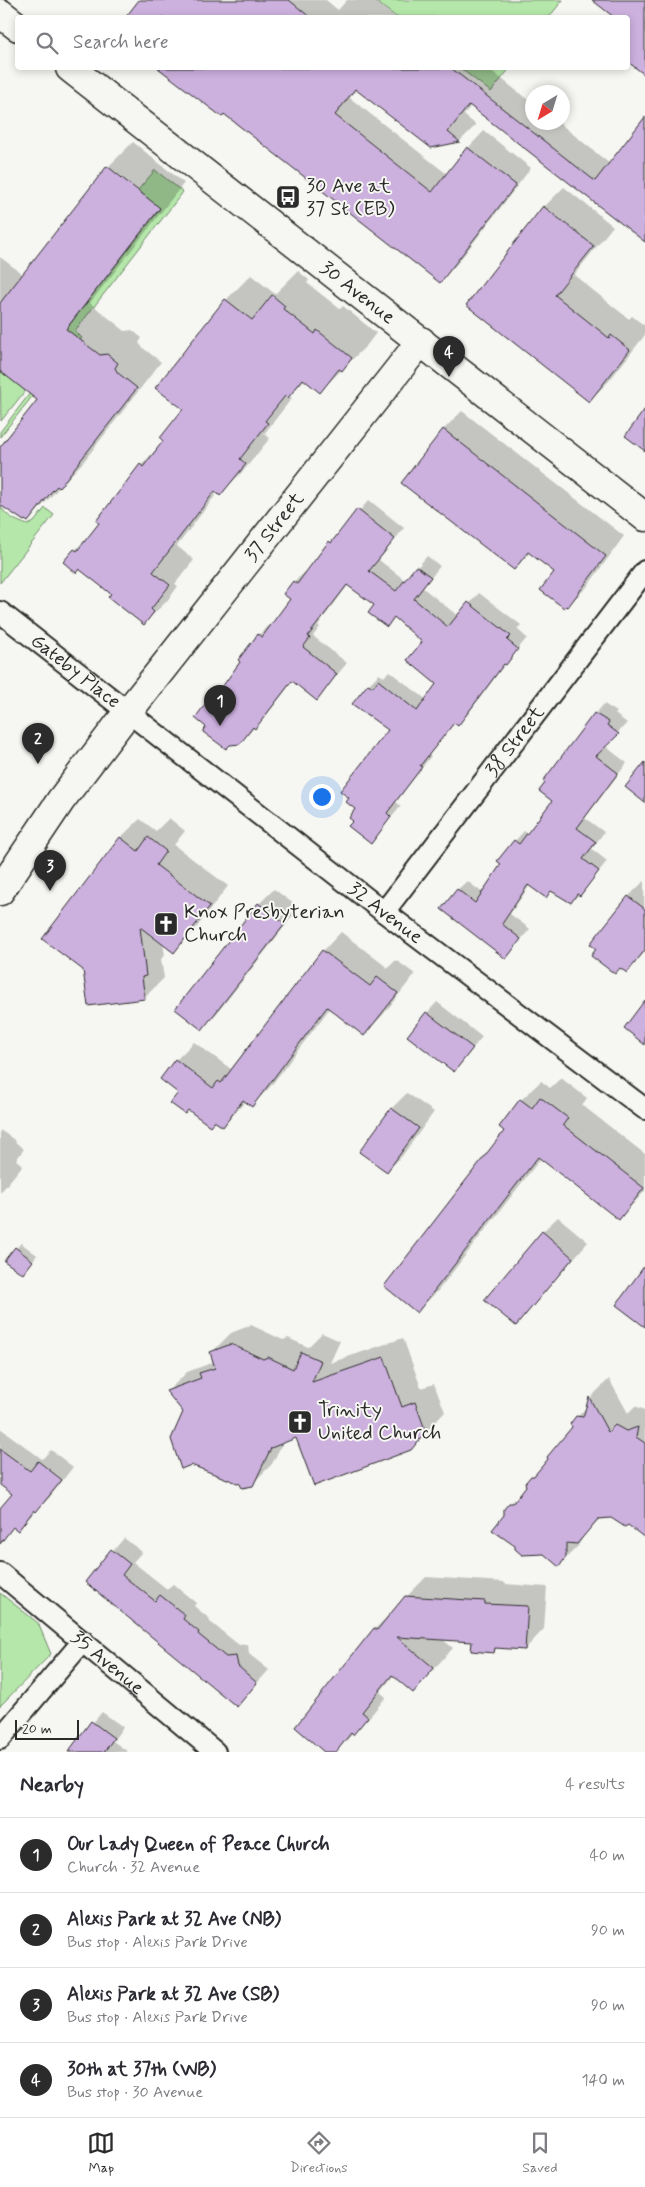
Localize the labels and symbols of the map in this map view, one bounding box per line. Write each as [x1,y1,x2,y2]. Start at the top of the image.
north arrow [525,85,570,130]
place label: 30 Ave at 37 St (EB) [306,173,395,223]
bus stop icon: 30 Ave at 37 St (EB) [275,184,301,210]
street label: 30 Avenue [314,255,401,331]
pin: 4 [433,336,465,377]
street label: 37 Street [238,486,310,567]
street label: Gateby Place [25,627,126,715]
pin: 1 [204,685,236,726]
street label: 38 Street [479,700,551,782]
pin: 2 [22,723,54,764]
your location [309,784,335,810]
pin: 3 [34,850,66,891]
street label: 32 Avenue [342,875,429,950]
place label: Knox Presbyterian Church [184,899,345,949]
church icon: Knox Presbyterian Church [153,911,179,937]
place label: Trinity United Church [318,1397,441,1447]
church icon: Trinity United Church [287,1409,313,1435]
street label: 35 Avenue [65,1624,150,1701]
scale bar [15,1717,79,1740]

